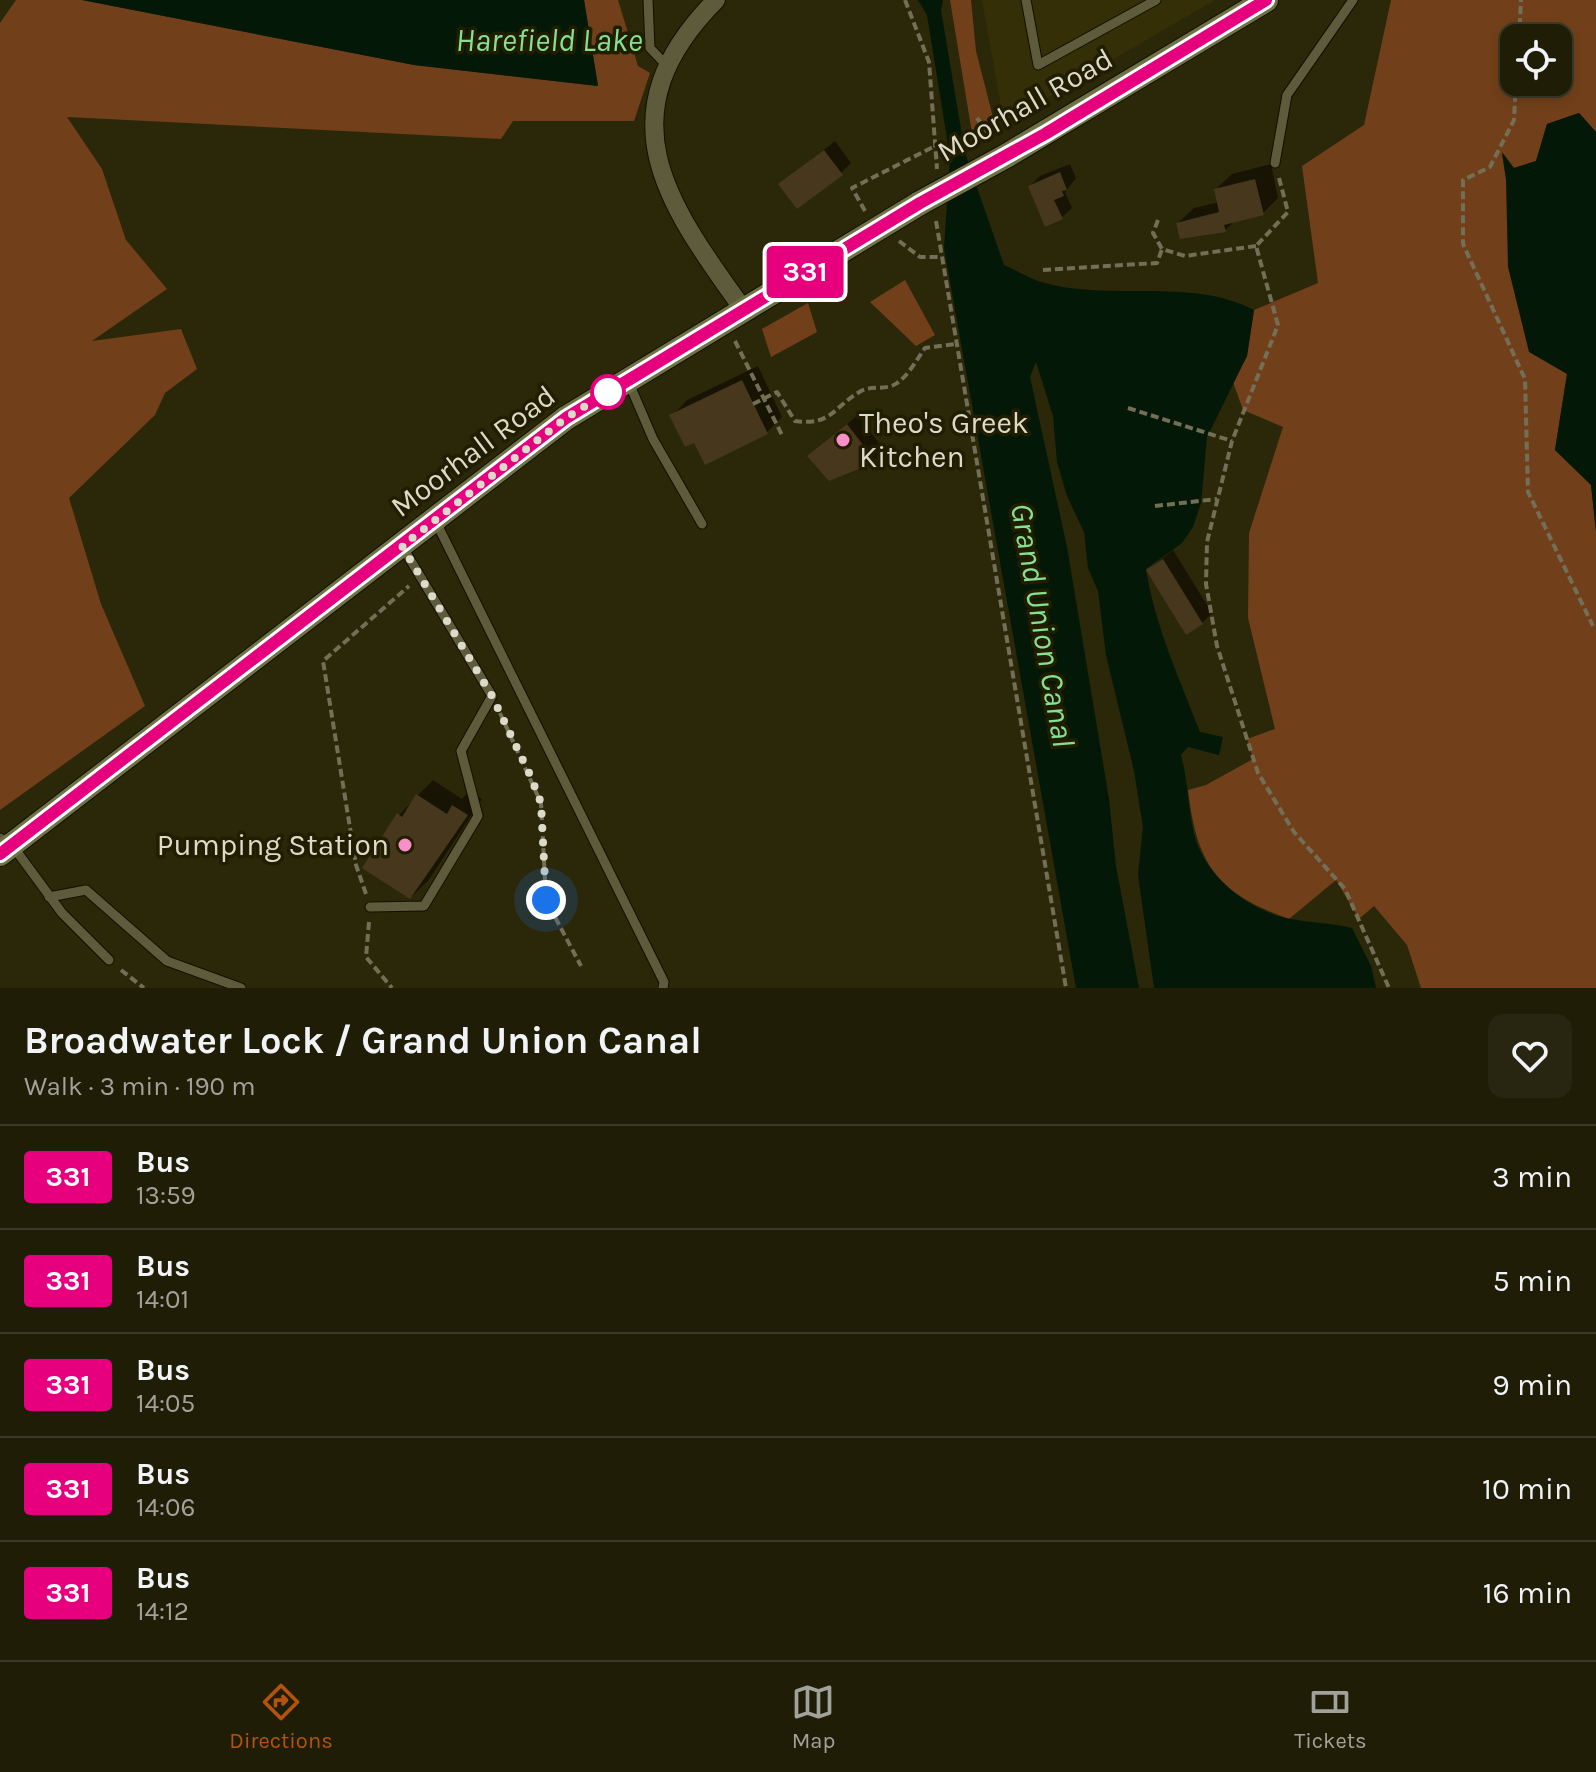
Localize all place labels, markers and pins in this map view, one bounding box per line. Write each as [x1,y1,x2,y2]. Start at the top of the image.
unlabelled marker [591,375,625,409]
place label: Theo's Greek Kitchen [859,405,1029,475]
marker: Theo's Greek Kitchen [834,431,852,449]
place label: Pumping Station [157,827,389,863]
marker: Pumping Station [396,836,414,854]

